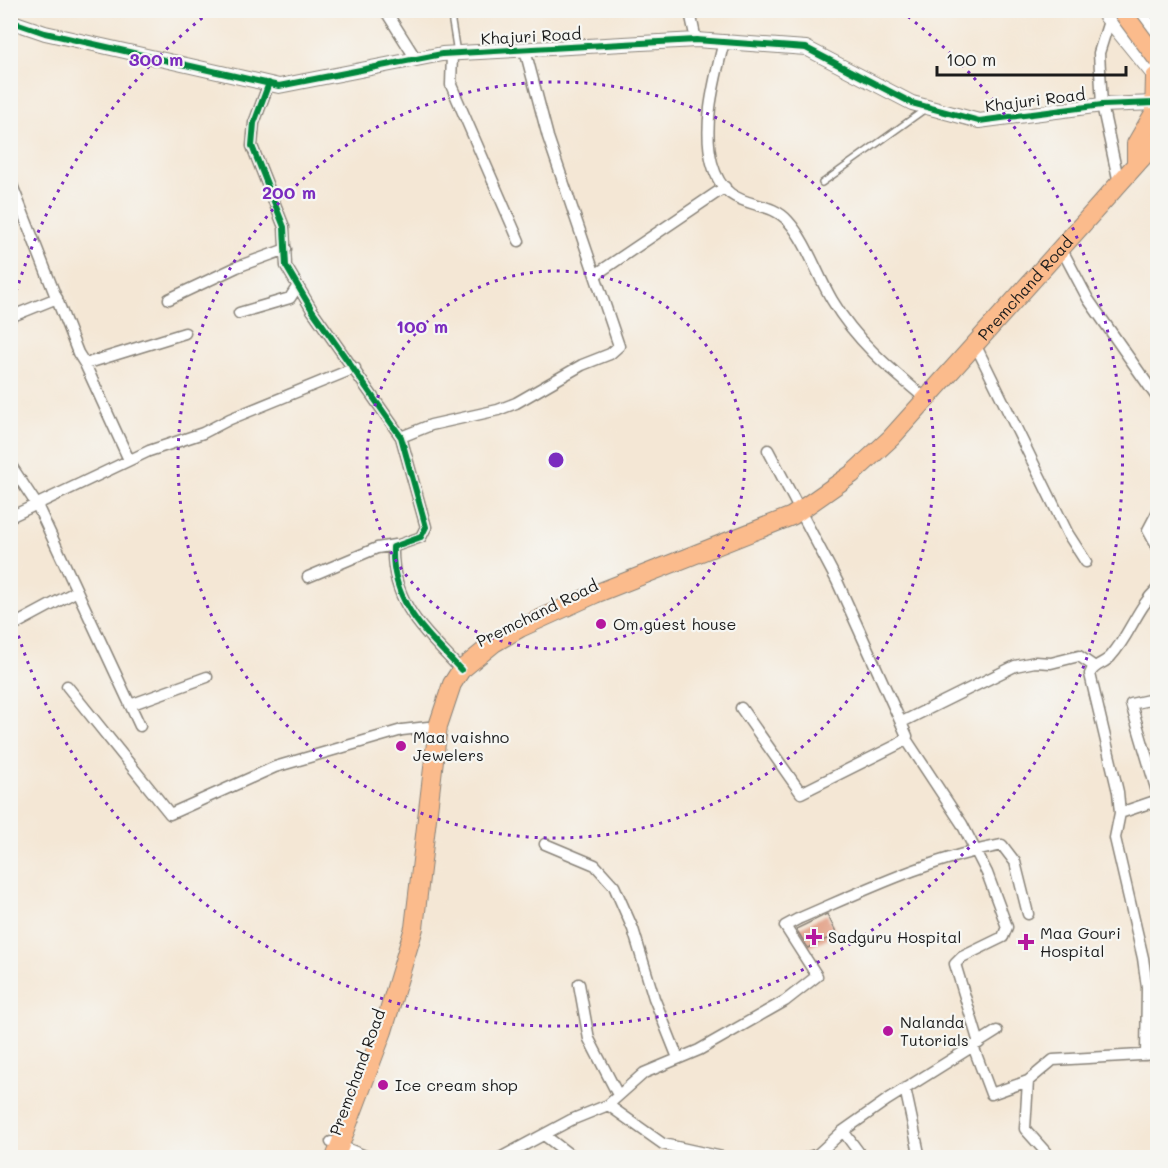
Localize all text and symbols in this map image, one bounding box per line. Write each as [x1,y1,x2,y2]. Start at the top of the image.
street label: Khajuri Road [480,22,582,49]
scale bar [937,39,1126,77]
text: 300 m [129,47,183,71]
text: 100 m [946,47,996,71]
street label: Khajuri Road [984,83,1086,116]
text: 200 m [262,180,316,204]
street label: Premchand Road [973,231,1077,344]
text: 100 m [396,314,448,338]
centre of rings [546,450,566,470]
street label: Premchand Road [472,574,601,651]
place label: Om guest house [613,613,736,634]
marker: Om guest house [594,617,608,631]
place label: Maa vaishno Jewelers [413,726,509,765]
marker: Maa vaishno Jewelers [394,739,408,753]
place label: Maa Gouri Hospital [1040,922,1121,961]
place label: Sadguru Hospital [828,926,962,947]
marker: Sadguru Hospital [805,928,823,946]
marker: Maa Gouri Hospital [1017,933,1035,951]
street label: Premchand Road [324,1006,389,1138]
place label: Nalanda Tutorials [900,1011,969,1050]
marker: Nalanda Tutorials [881,1024,895,1038]
place label: Ice cream shop [395,1074,518,1095]
marker: Ice cream shop [376,1078,390,1092]

